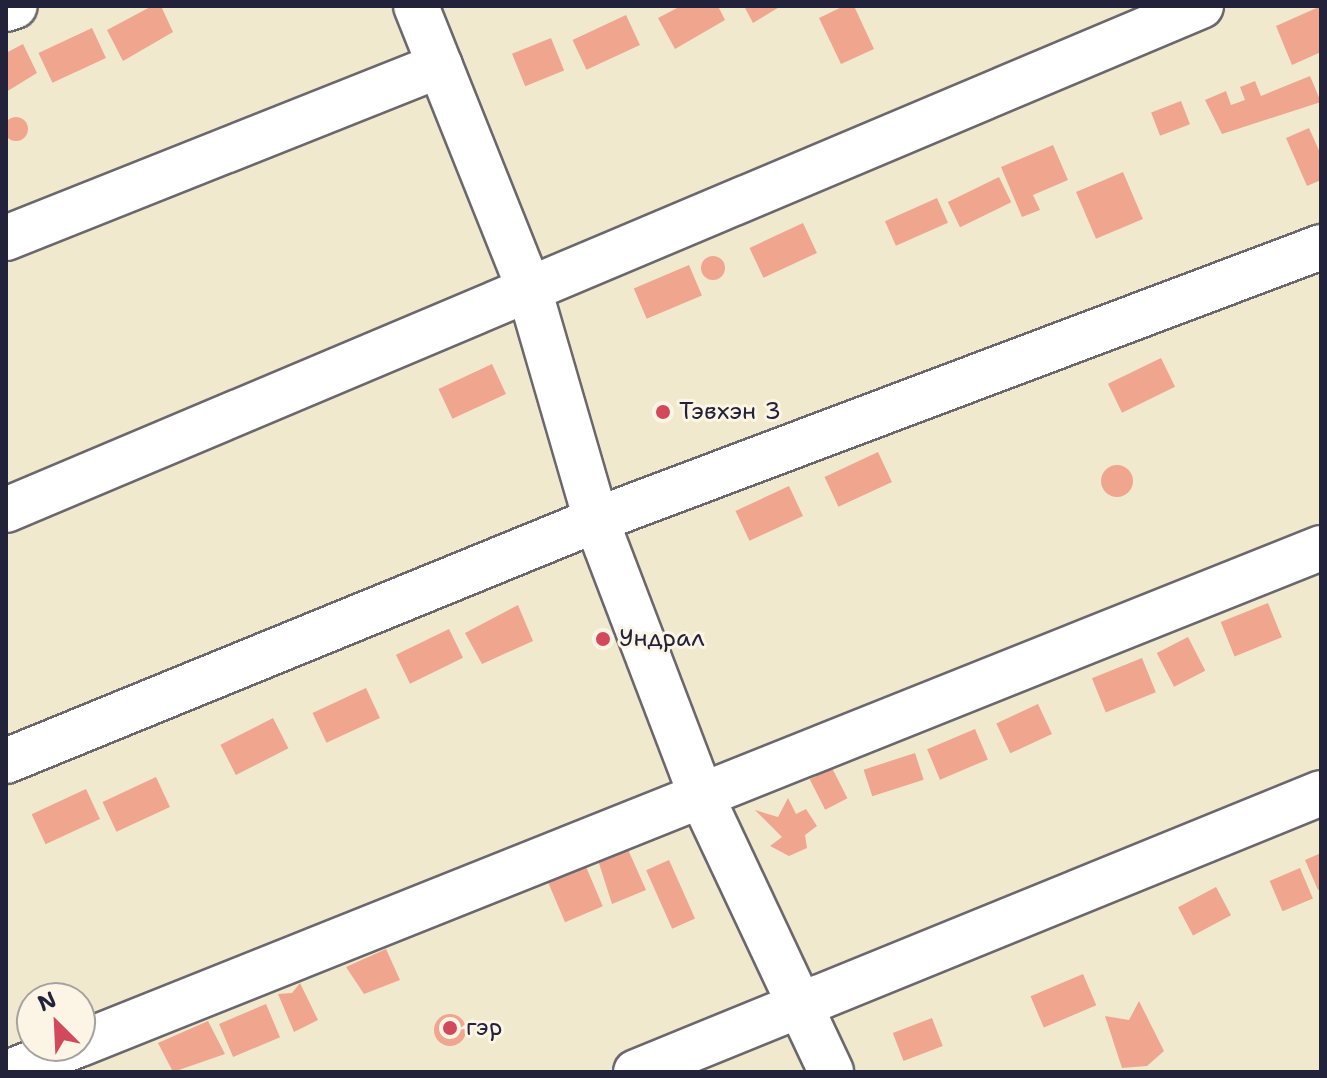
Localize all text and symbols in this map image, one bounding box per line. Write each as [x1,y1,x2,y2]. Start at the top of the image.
place label: Тэвхэн 3 [679,398,781,426]
marker: Тэвхэн 3 [654,403,672,421]
place label: Ундрал [619,625,705,653]
marker: Ундрал [594,630,612,648]
north arrow [16,982,96,1062]
text: N [33,985,61,1018]
place label: гэр [466,1014,502,1042]
marker: гэр [441,1019,459,1037]

